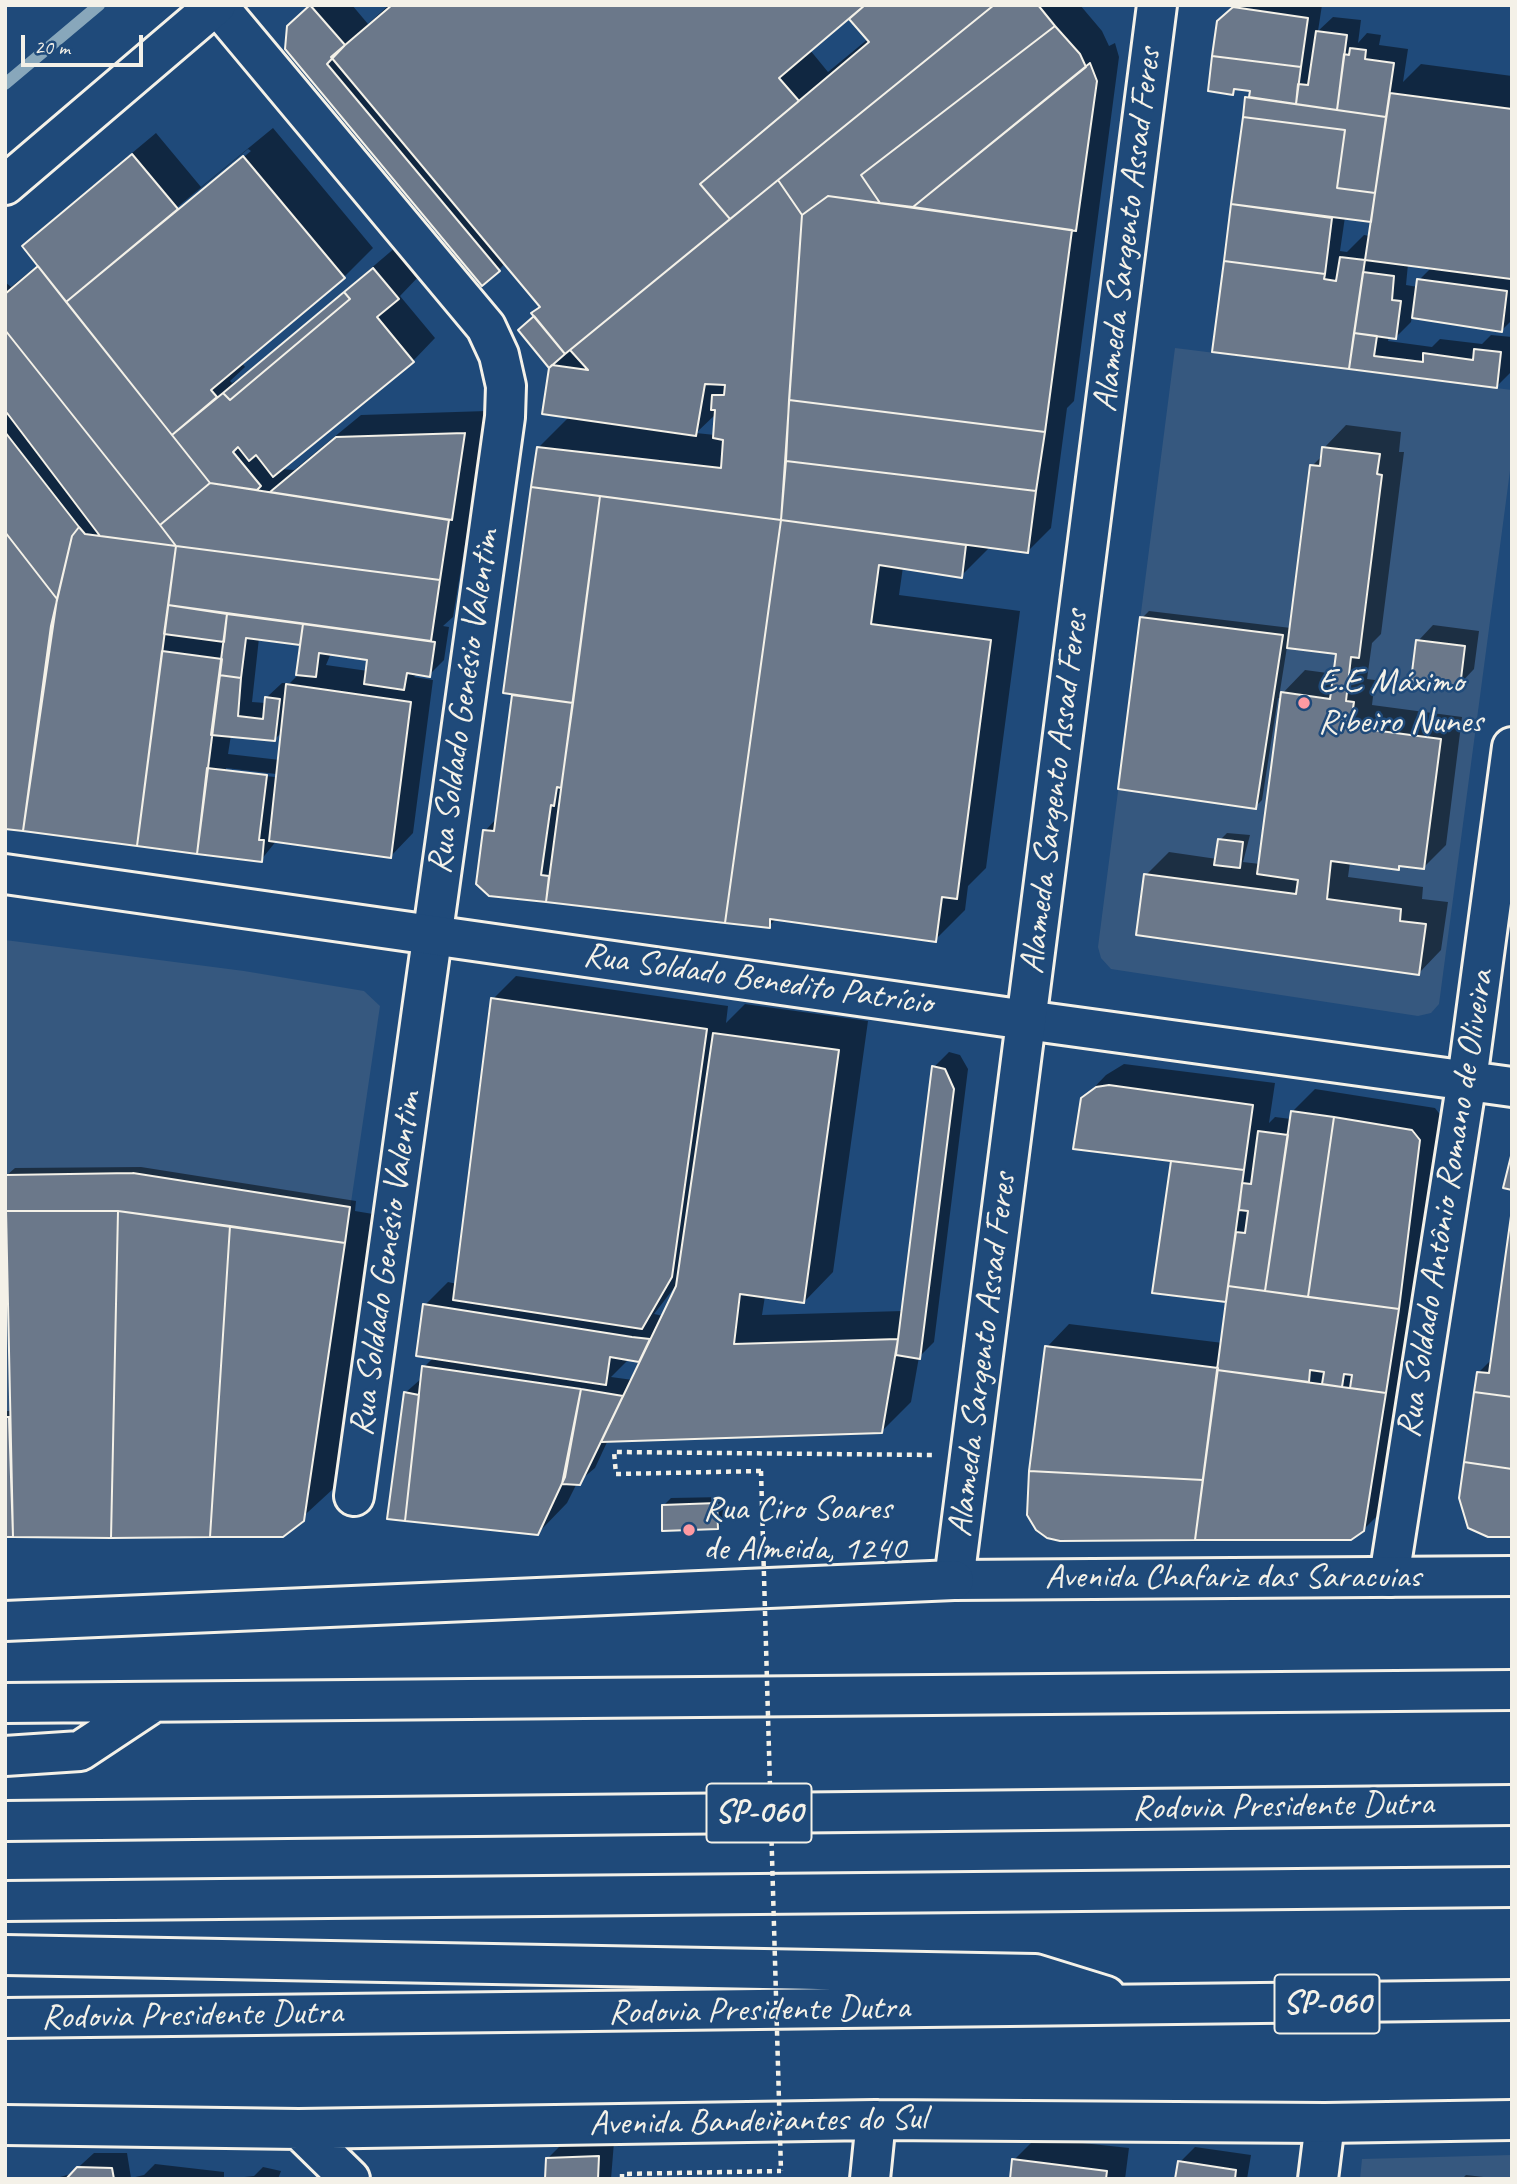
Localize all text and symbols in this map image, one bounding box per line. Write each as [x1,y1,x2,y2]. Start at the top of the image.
scale bar [24,21,147,65]
text: 20 m [34,34,70,60]
street label: Alameda Sargento Assad Feres [1085,46,1171,414]
street label: Rua Soldado Genésio Valentim [419,527,509,877]
street label: Alameda Sargento Assad Feres [1012,608,1098,976]
place label: E.E Máximo Ribeiro Nunes [1318,662,1483,744]
marker: E.E Máximo Ribeiro Nunes [1296,695,1312,711]
street label: Rua Soldado Benedito Patrício [581,935,935,1025]
street label: Rua Soldado Antônio Romano de Oliveira [1388,967,1504,1441]
street label: Rua Soldado Genésio Valentim [341,1089,431,1439]
street label: Alameda Sargento Assad Feres [940,1171,1026,1539]
place label: Rua Ciro Soares de Almeida, 1240 [703,1489,906,1571]
marker: Rua Ciro Soares de Almeida, 1240 [681,1522,697,1538]
street label: Avenida Chafariz das Saracuias [1045,1557,1421,1599]
street label: Rodovia Presidente Dutra [1132,1783,1434,1831]
road number: SP-060 [706,1784,812,1842]
road number: SP-060 [1274,1974,1380,2034]
street label: Rodovia Presidente Dutra [608,1987,910,2035]
street label: Rodovia Presidente Dutra [41,1992,343,2040]
street label: Avenida Bandeirantes do Sul [589,2098,927,2146]

